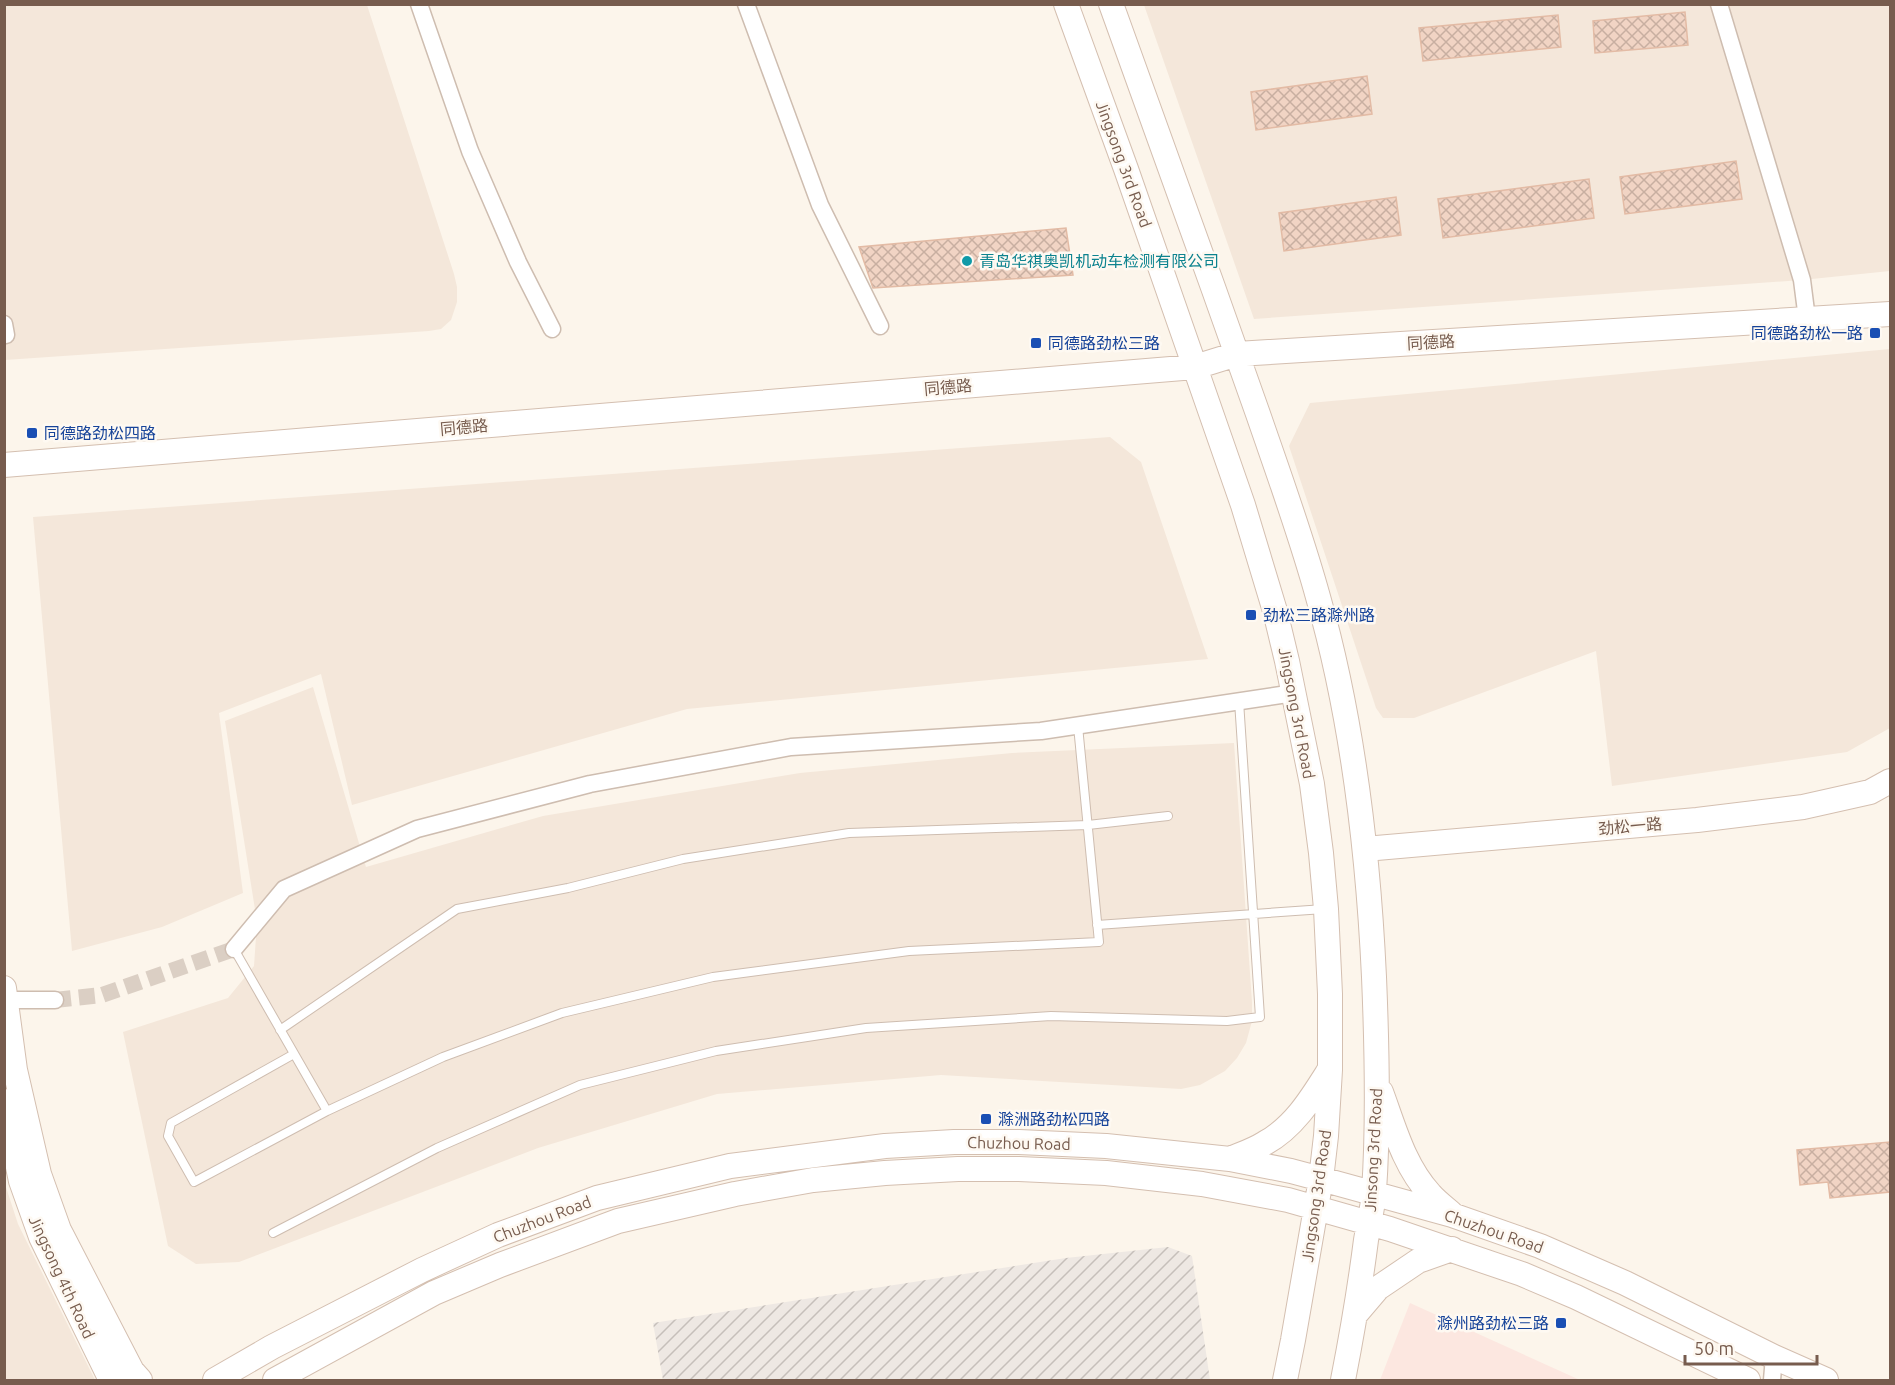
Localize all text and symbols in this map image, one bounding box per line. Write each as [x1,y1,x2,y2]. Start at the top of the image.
street label: Jingsong 3rd Road [1093,98,1155,230]
place label: 青岛华祺奥凯机动车检测有限公司 [979,252,1219,270]
marker: 青岛华祺奥凯机动车检测有限公司 [960,254,974,268]
place label: 同德路劲松一路 [1751,324,1863,342]
marker: 同德路劲松一路 [1868,326,1882,340]
street label: 同德路 [1407,332,1455,352]
place label: 同德路劲松三路 [1048,334,1160,352]
marker: 同德路劲松三路 [1029,336,1043,350]
street label: 同德路 [923,376,973,398]
street label: 同德路 [439,416,489,438]
place label: 同德路劲松四路 [44,424,156,442]
marker: 同德路劲松四路 [25,426,39,440]
place label: 劲松三路滁州路 [1263,606,1375,624]
marker: 劲松三路滁州路 [1244,608,1258,622]
street label: Jingsong 3rd Road [1275,646,1319,780]
street label: 劲松一路 [1597,814,1663,838]
street label: Jinsong 3rd Road [1361,1088,1385,1212]
place label: 滁洲路劲松四路 [998,1110,1110,1128]
marker: 滁洲路劲松四路 [979,1112,993,1126]
street label: Jingsong 3rd Road [1298,1129,1334,1263]
street label: Chuzhou Road [967,1133,1071,1153]
street label: Chuzhou Road [490,1192,594,1246]
street label: Chuzhou Road [1442,1206,1546,1256]
street label: Jingsong 4th Road [26,1213,98,1341]
place label: 滁州路劲松三路 [1437,1314,1549,1332]
marker: 滁州路劲松三路 [1554,1316,1568,1330]
scale bar [1685,1328,1817,1366]
text: 50 m [1694,1338,1734,1358]

